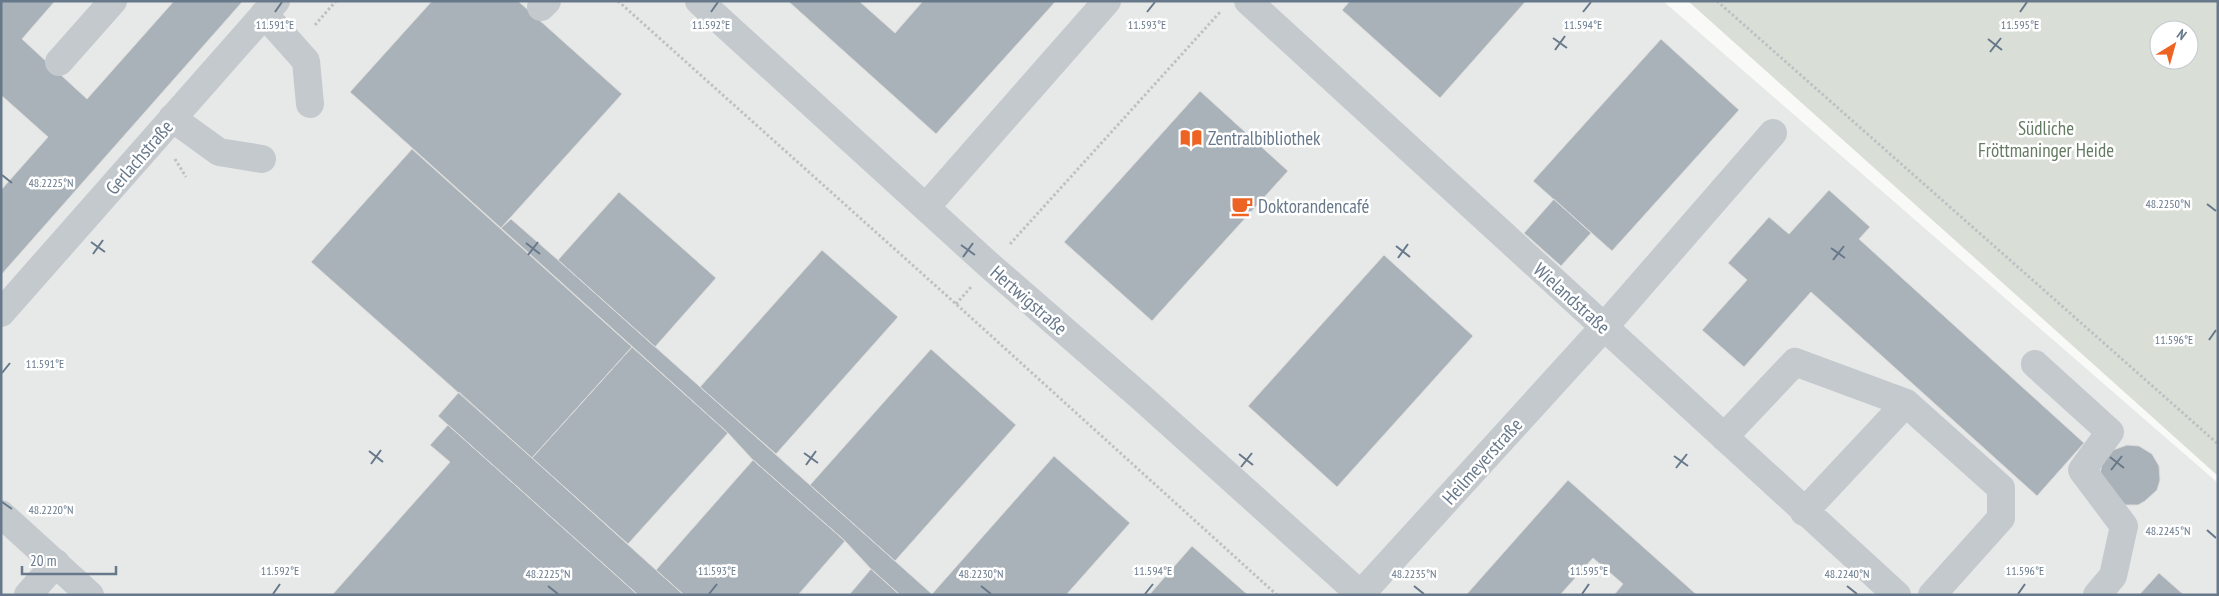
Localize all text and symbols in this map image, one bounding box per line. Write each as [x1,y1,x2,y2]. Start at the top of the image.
text: 11.591°E [256,17,294,32]
text: 11.592°E [692,17,730,32]
text: 11.593°E [1128,17,1166,32]
text: 11.594°E [1564,17,1602,32]
text: 11.595°E [2001,17,2039,32]
north arrow [2149,20,2199,70]
text: N [2173,25,2190,44]
street label: Gerlachstraße [100,115,178,199]
park label: Südliche Fröttmaninger Heide [1978,116,2114,162]
library icon: Zentralbibliothek [1178,125,1204,151]
place label: Zentralbibliothek [1208,126,1321,150]
text: 48.2225°N [28,175,74,190]
cafe icon: Doktorandencafé [1229,193,1255,219]
place label: Doktorandencafé [1258,194,1369,218]
text: 48.2250°N [2145,196,2191,211]
street label: Wielandstraße [1529,257,1615,339]
street label: Hertwigstraße [986,260,1072,340]
text: 11.596°E [2155,332,2193,347]
text: 11.591°E [26,356,64,371]
street label: Heilmeyerstraße [1437,413,1527,509]
text: 48.2220°N [28,502,74,517]
text: 48.2245°N [2145,523,2191,538]
scale bar [22,544,116,576]
text: 20 m [30,551,56,570]
text: 11.592°E [261,563,299,578]
text: 11.593°E [698,563,736,578]
text: 11.594°E [1134,563,1172,578]
text: 11.595°E [1570,563,1608,578]
text: 11.596°E [2006,563,2044,578]
text: 48.2225°N [525,566,571,581]
text: 48.2230°N [958,566,1004,581]
text: 48.2235°N [1391,566,1437,581]
text: 48.2240°N [1824,566,1870,581]

